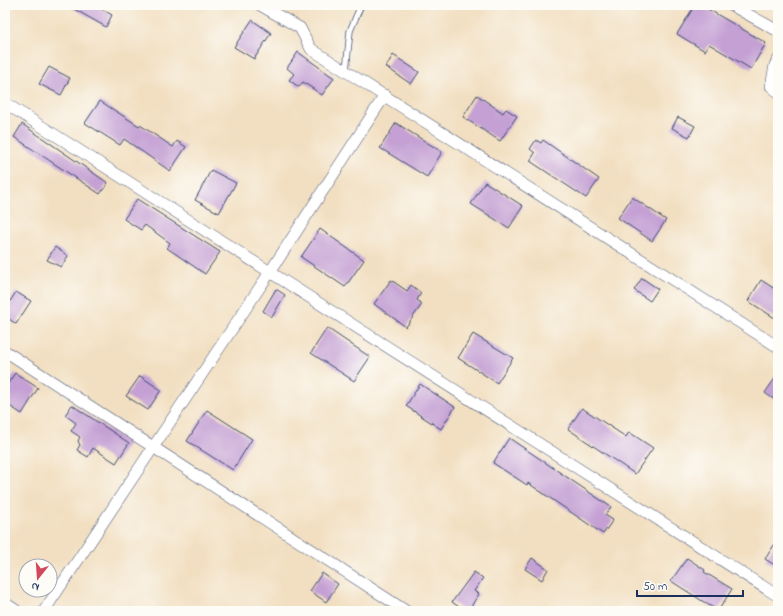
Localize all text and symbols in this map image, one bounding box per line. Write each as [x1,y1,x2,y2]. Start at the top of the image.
north arrow [18,558,58,598]
scale bar [637,572,743,598]
text: N [29,578,41,595]
text: 50 m [643,578,667,596]

